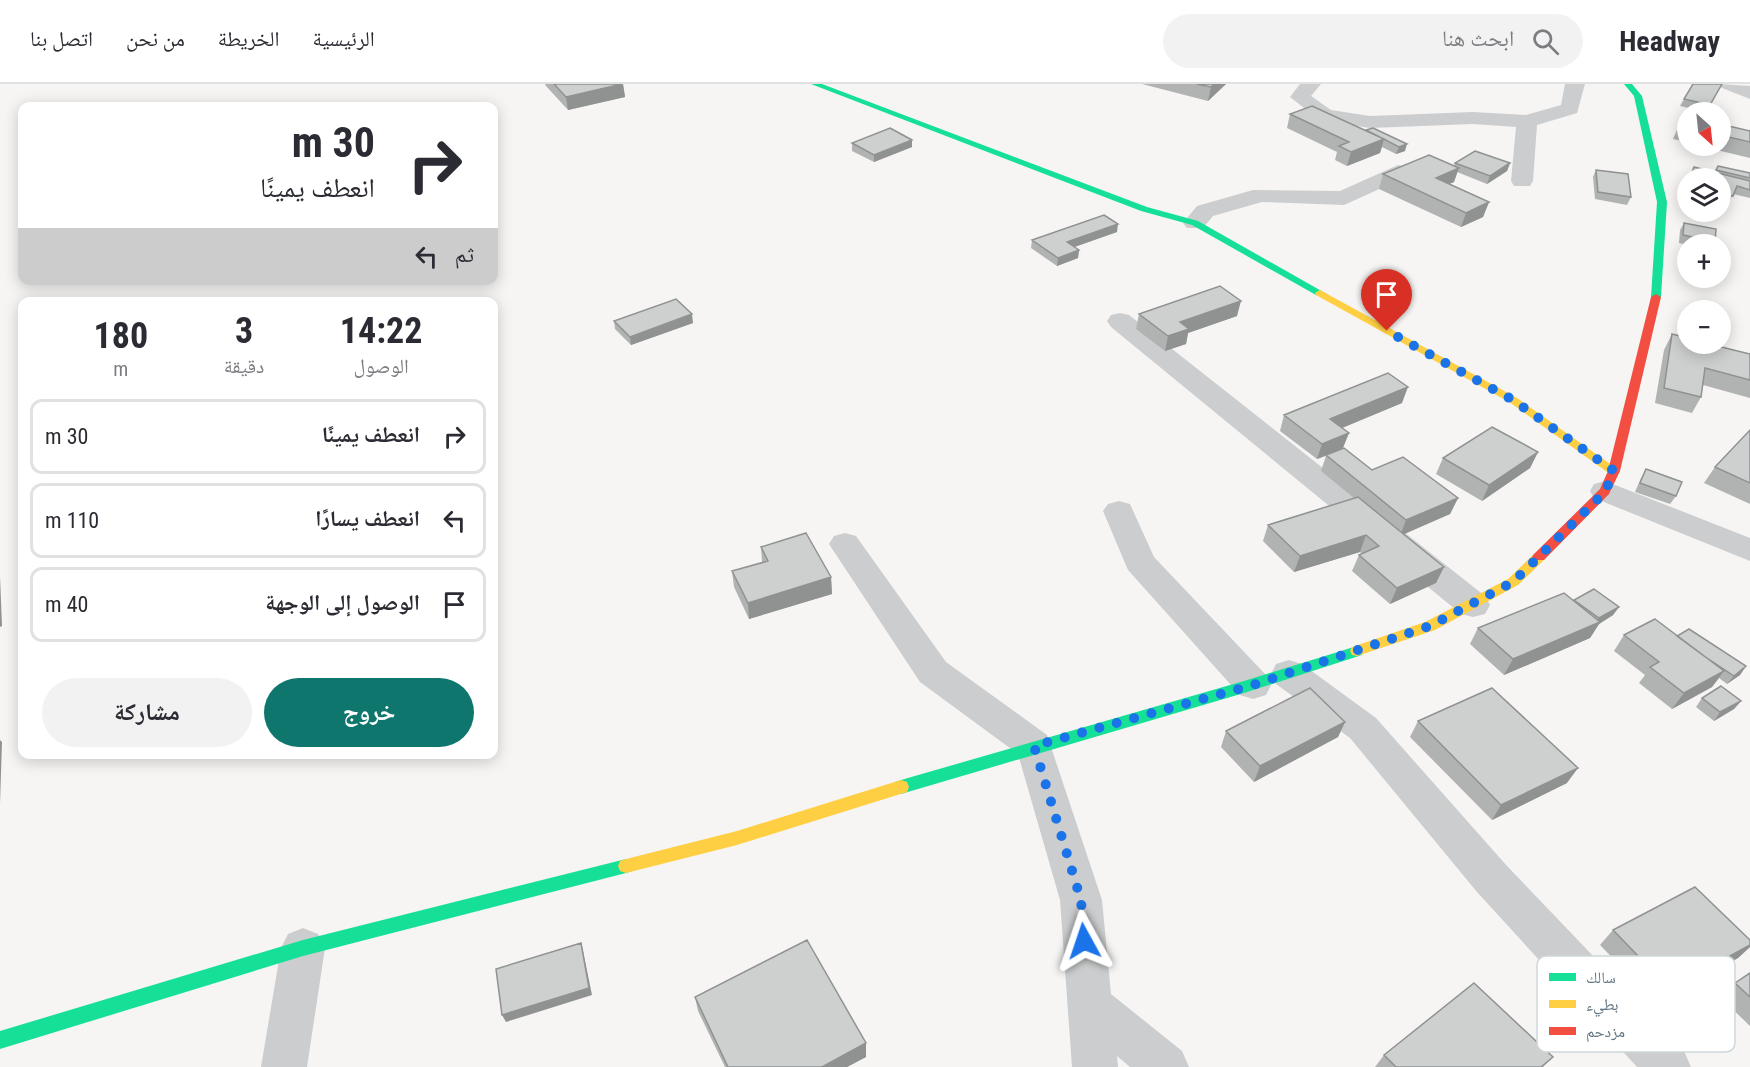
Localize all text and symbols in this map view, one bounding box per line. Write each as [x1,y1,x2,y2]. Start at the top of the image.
search box [1163,14,1583,68]
icon: search [1529,25,1562,58]
text: Headway [1619,25,1720,58]
text: ابحث هنا [1442,26,1514,51]
text: اتصل بنا [30,27,93,51]
text: من نحن [126,27,185,51]
text: الخريطة [218,27,280,51]
text: الرئيسية [313,27,375,51]
north arrow [1677,102,1731,156]
map controls [1677,102,1731,354]
text: 30 m [292,118,375,167]
icon: right [396,126,474,204]
button: layers [1677,168,1731,222]
text: انعطف يمينًا [260,172,375,204]
button: + [1677,234,1731,288]
icon: left [410,240,443,273]
text: ثم [455,242,474,267]
pin [1361,269,1412,331]
icon: arrive [1370,278,1403,311]
button: − [1677,300,1731,354]
text: 3 [235,310,253,352]
text: 14:22 [340,310,422,352]
text: 180 [94,315,148,357]
text: دقيقة [224,354,264,378]
text: الوصول [354,354,409,378]
text: m [113,357,128,381]
icon: right [438,420,471,453]
text: انعطف يمينًا [322,422,420,447]
text: 30 m [45,424,88,449]
icon: left [438,504,471,537]
text: انعطف يسارًا [315,506,420,531]
text: 110 m [45,508,99,533]
icon: arrive [438,588,471,621]
text: الوصول إلى الوجهة [265,590,420,615]
text: 40 m [45,592,88,617]
button: مشاركة [42,678,252,747]
button: خروج [264,678,474,747]
position arrow [1052,909,1116,973]
legend [1537,956,1735,1052]
text: سالك [1586,968,1616,987]
text: بطيء [1586,995,1618,1017]
text: مزدحم [1586,1022,1625,1042]

